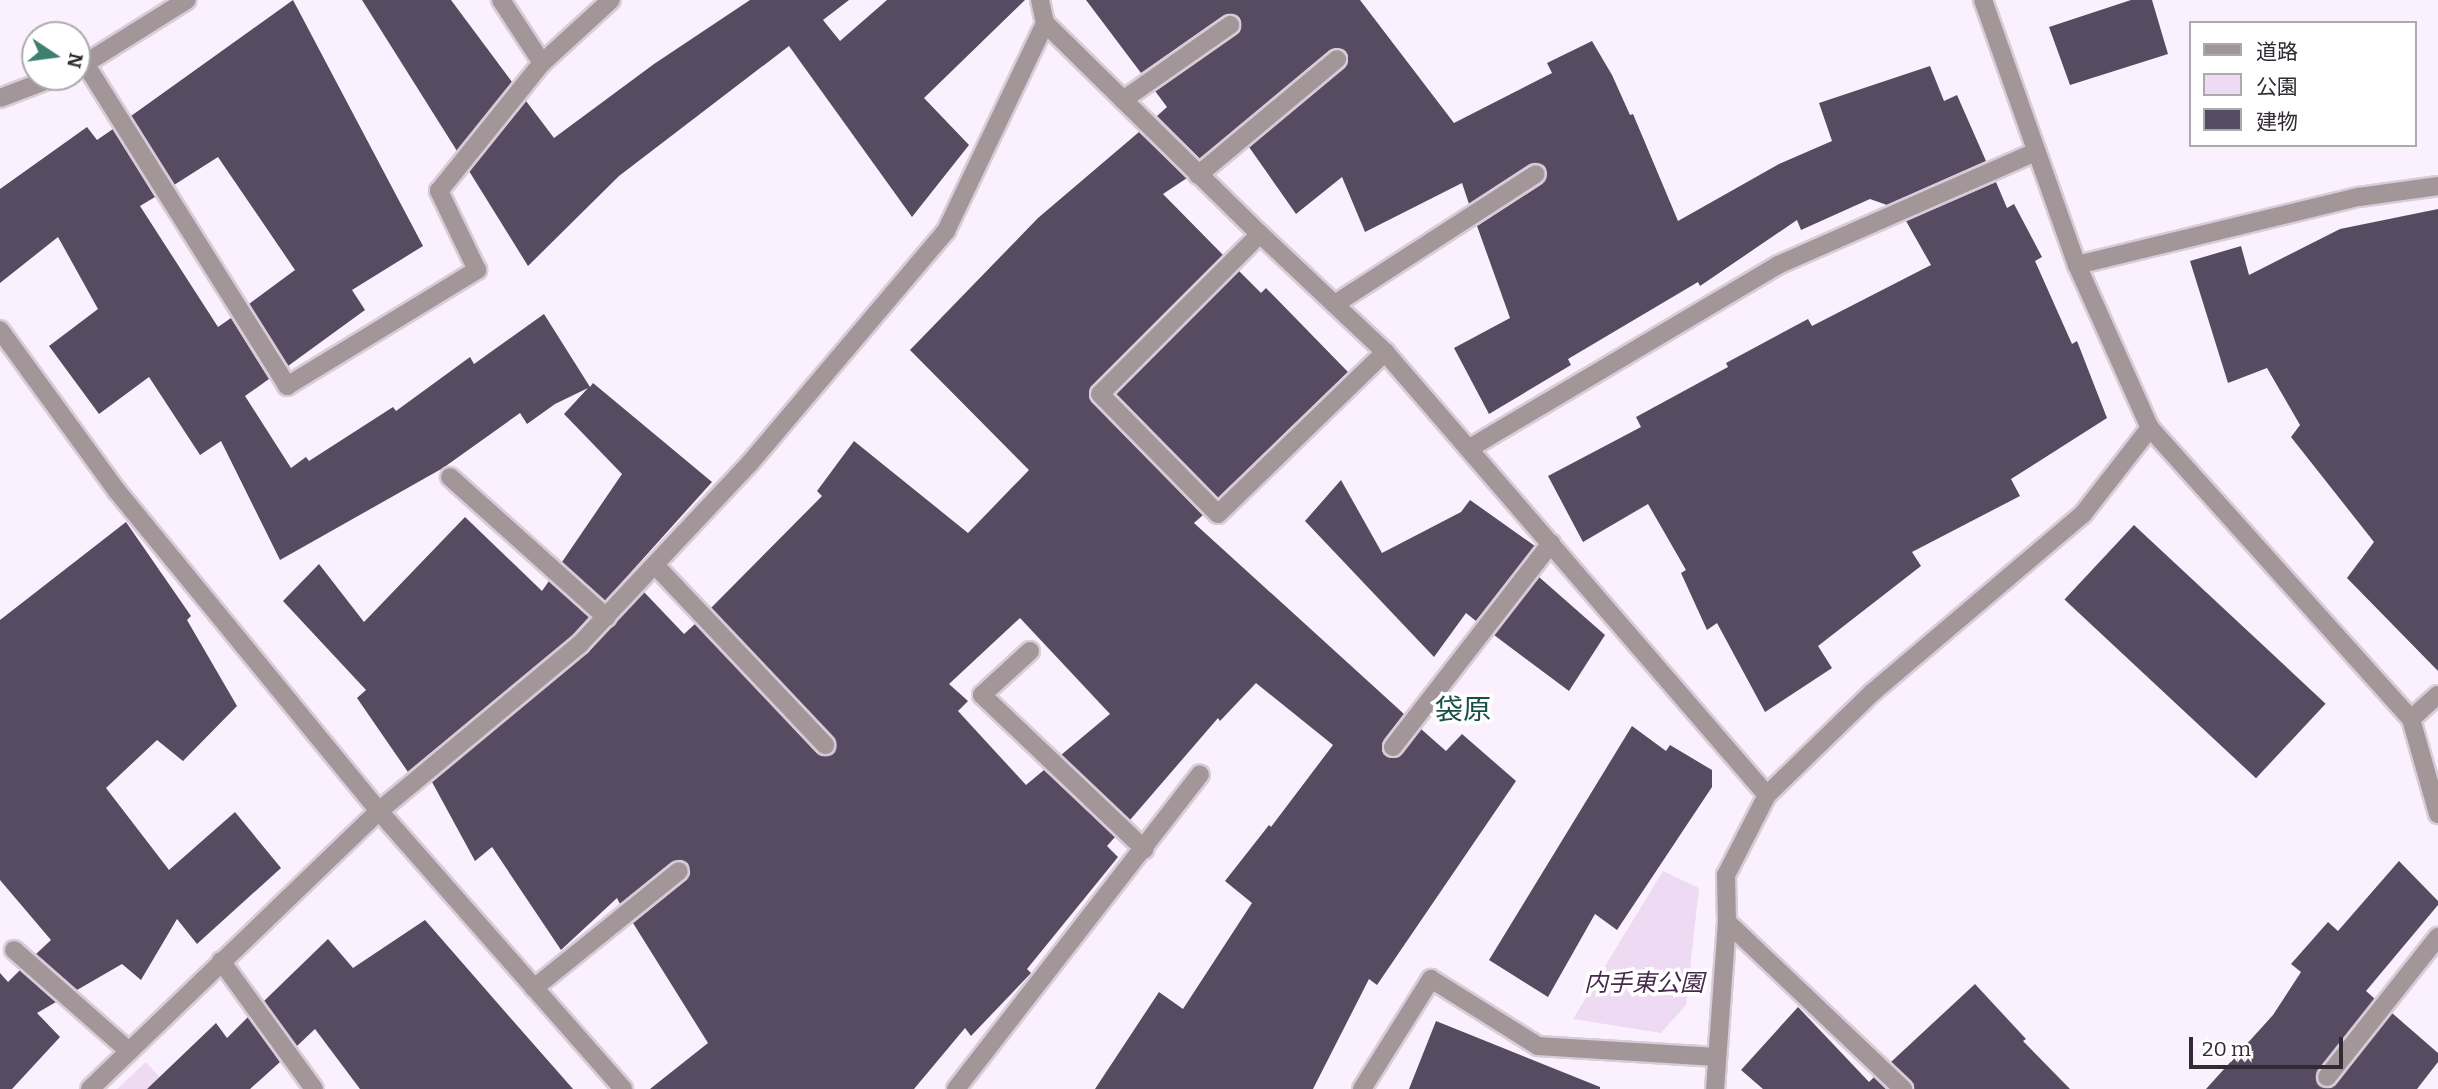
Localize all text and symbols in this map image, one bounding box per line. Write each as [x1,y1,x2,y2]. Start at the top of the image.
north arrow [21,21,91,91]
legend [2190,21,2417,147]
text: 道路 [2256,39,2298,65]
text: N [62,51,88,70]
text: 公園 [2256,74,2298,100]
text: 建物 [2256,109,2298,135]
district label: 袋原 [1435,693,1491,727]
park label: 内手東公園 [1584,970,1704,998]
scale bar [2193,1023,2347,1066]
text: 20 m [2202,1036,2251,1062]

